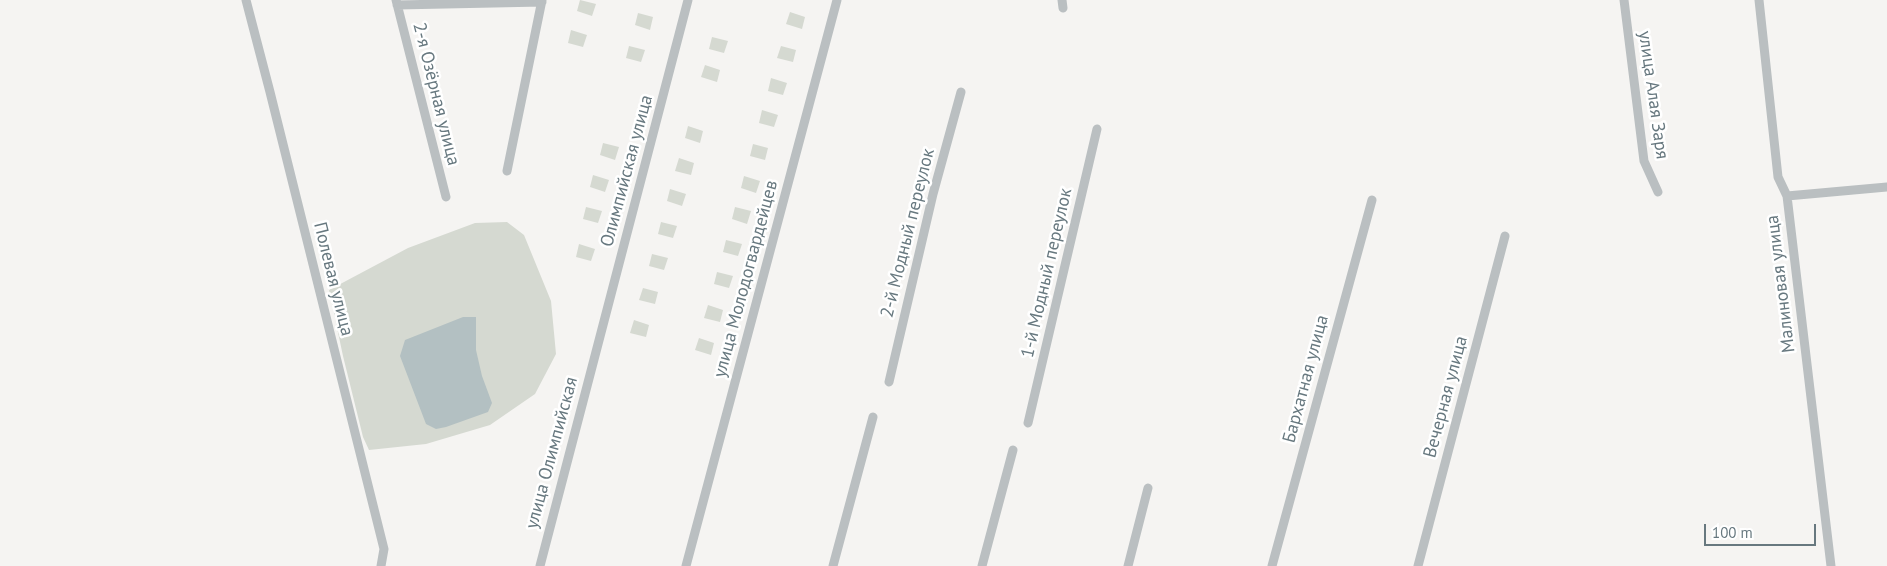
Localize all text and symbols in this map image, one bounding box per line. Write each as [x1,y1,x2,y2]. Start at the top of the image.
street label: 2-я Озёрная улица [408,20,464,168]
street label: улица Алая Заря [1633,29,1673,161]
street label: Олимпийская улица [596,93,658,249]
street label: 2-й Модный переулок [877,146,939,320]
street label: улица Молодогвардейцев [709,178,783,380]
street label: 1-й Модный переулок [1017,186,1077,360]
street label: Малиновая улица [1762,214,1800,354]
street label: Полевая улица [308,220,358,338]
street label: Бархатная улица [1279,313,1333,445]
street label: Вечерная улица [1419,334,1473,460]
street label: улица Олимпийская [521,375,583,531]
scale bar [1707,514,1820,546]
text: 100 m [1712,523,1753,542]

